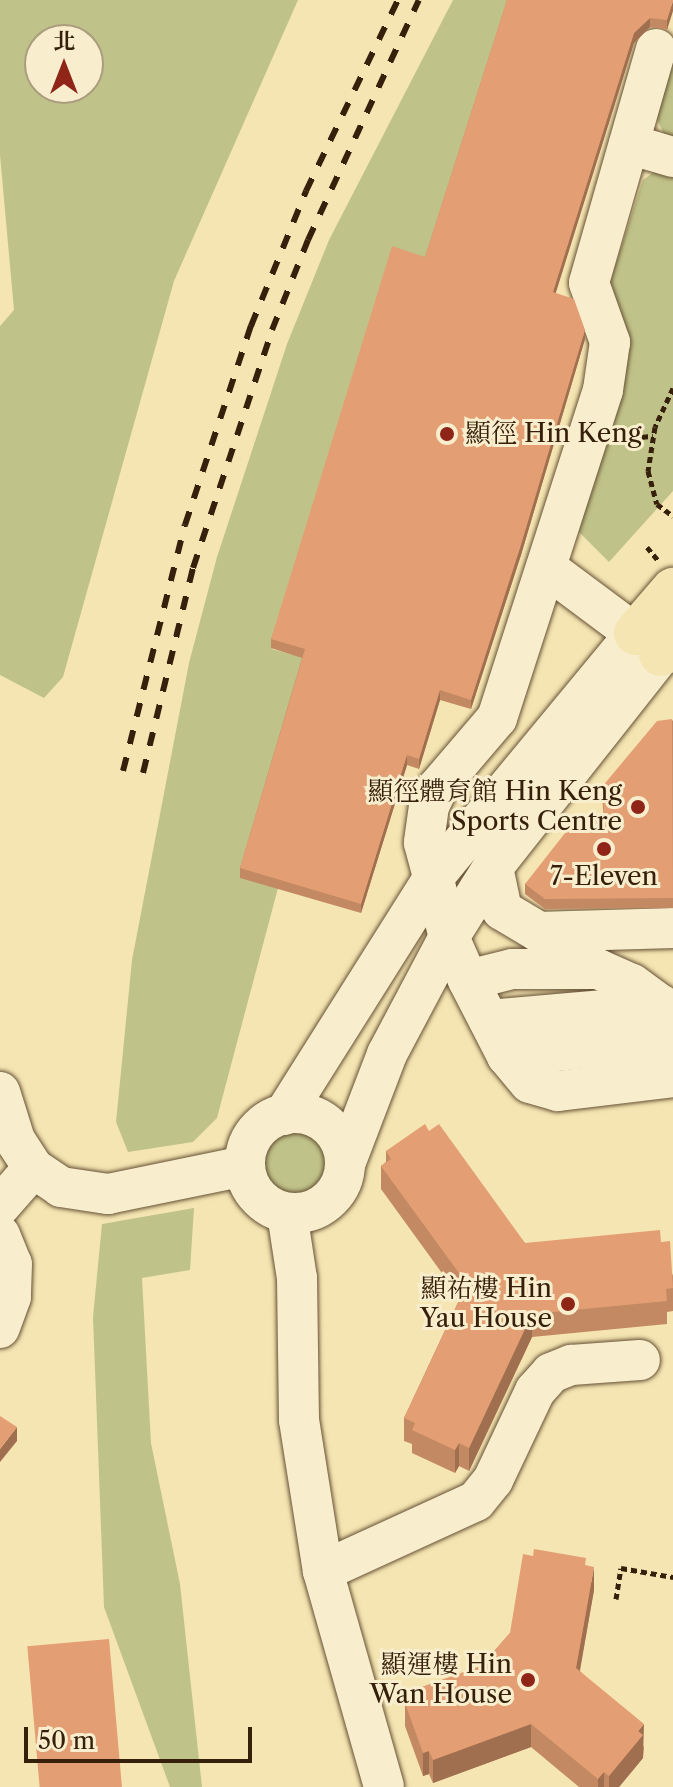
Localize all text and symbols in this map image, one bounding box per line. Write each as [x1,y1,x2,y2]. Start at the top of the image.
north arrow [24,24,104,104]
text: 北 [53,28,75,55]
place label: 顯徑 Hin Keng [465,418,641,450]
marker: 顯徑 Hin Keng [436,423,458,445]
place label: 顯徑體育館 Hin Keng Sports Centre [368,776,622,838]
marker: 顯徑體育館 Hin Keng Sports Centre [629,798,647,816]
marker: 7-Eleven [595,840,613,858]
place label: 7-Eleven [550,861,658,893]
place label: 顯祐樓 Hin Yau House [420,1273,552,1334]
marker: 顯祐樓 Hin Yau House [559,1295,577,1313]
place label: 顯運樓 Hin Wan House [369,1649,512,1710]
marker: 顯運樓 Hin Wan House [519,1671,537,1689]
scale bar [28,1711,256,1761]
text: 50 m [38,1726,95,1755]

